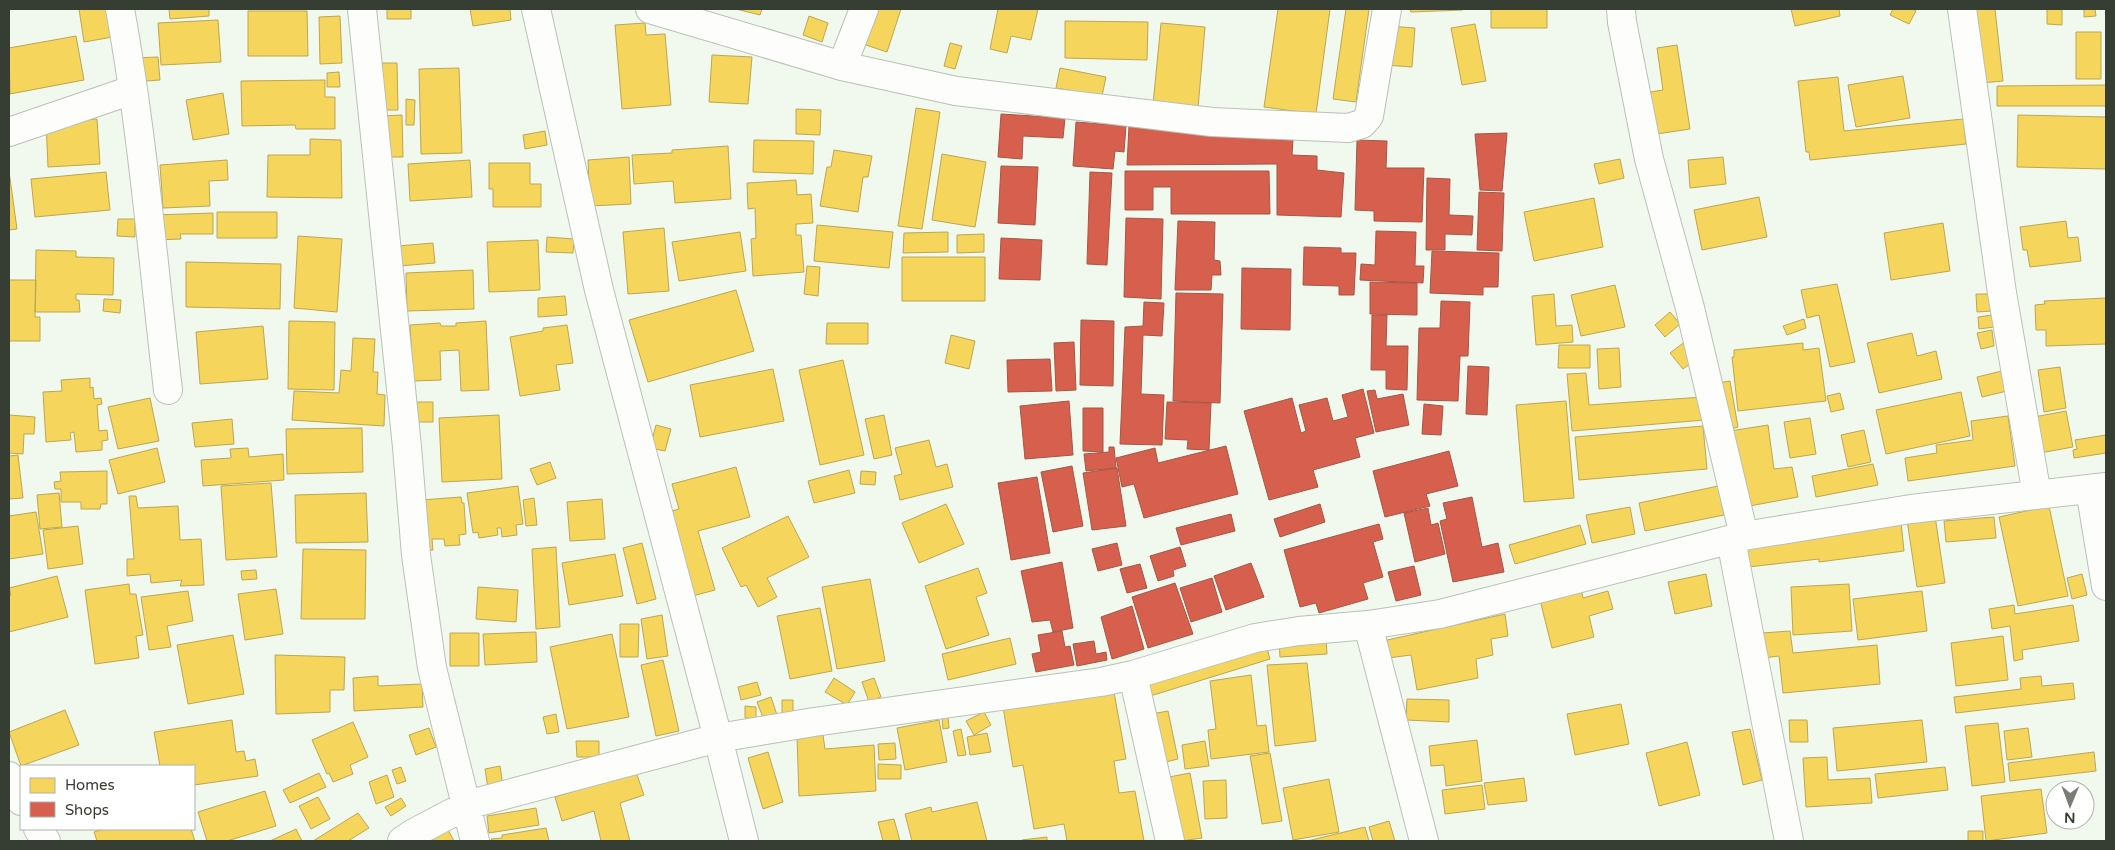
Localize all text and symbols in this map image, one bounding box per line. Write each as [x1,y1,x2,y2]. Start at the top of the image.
legend [20,765,195,830]
text: Homes [65,776,115,794]
north arrow [2045,780,2095,830]
text: Shops [65,801,109,819]
text: N [2064,809,2076,826]

